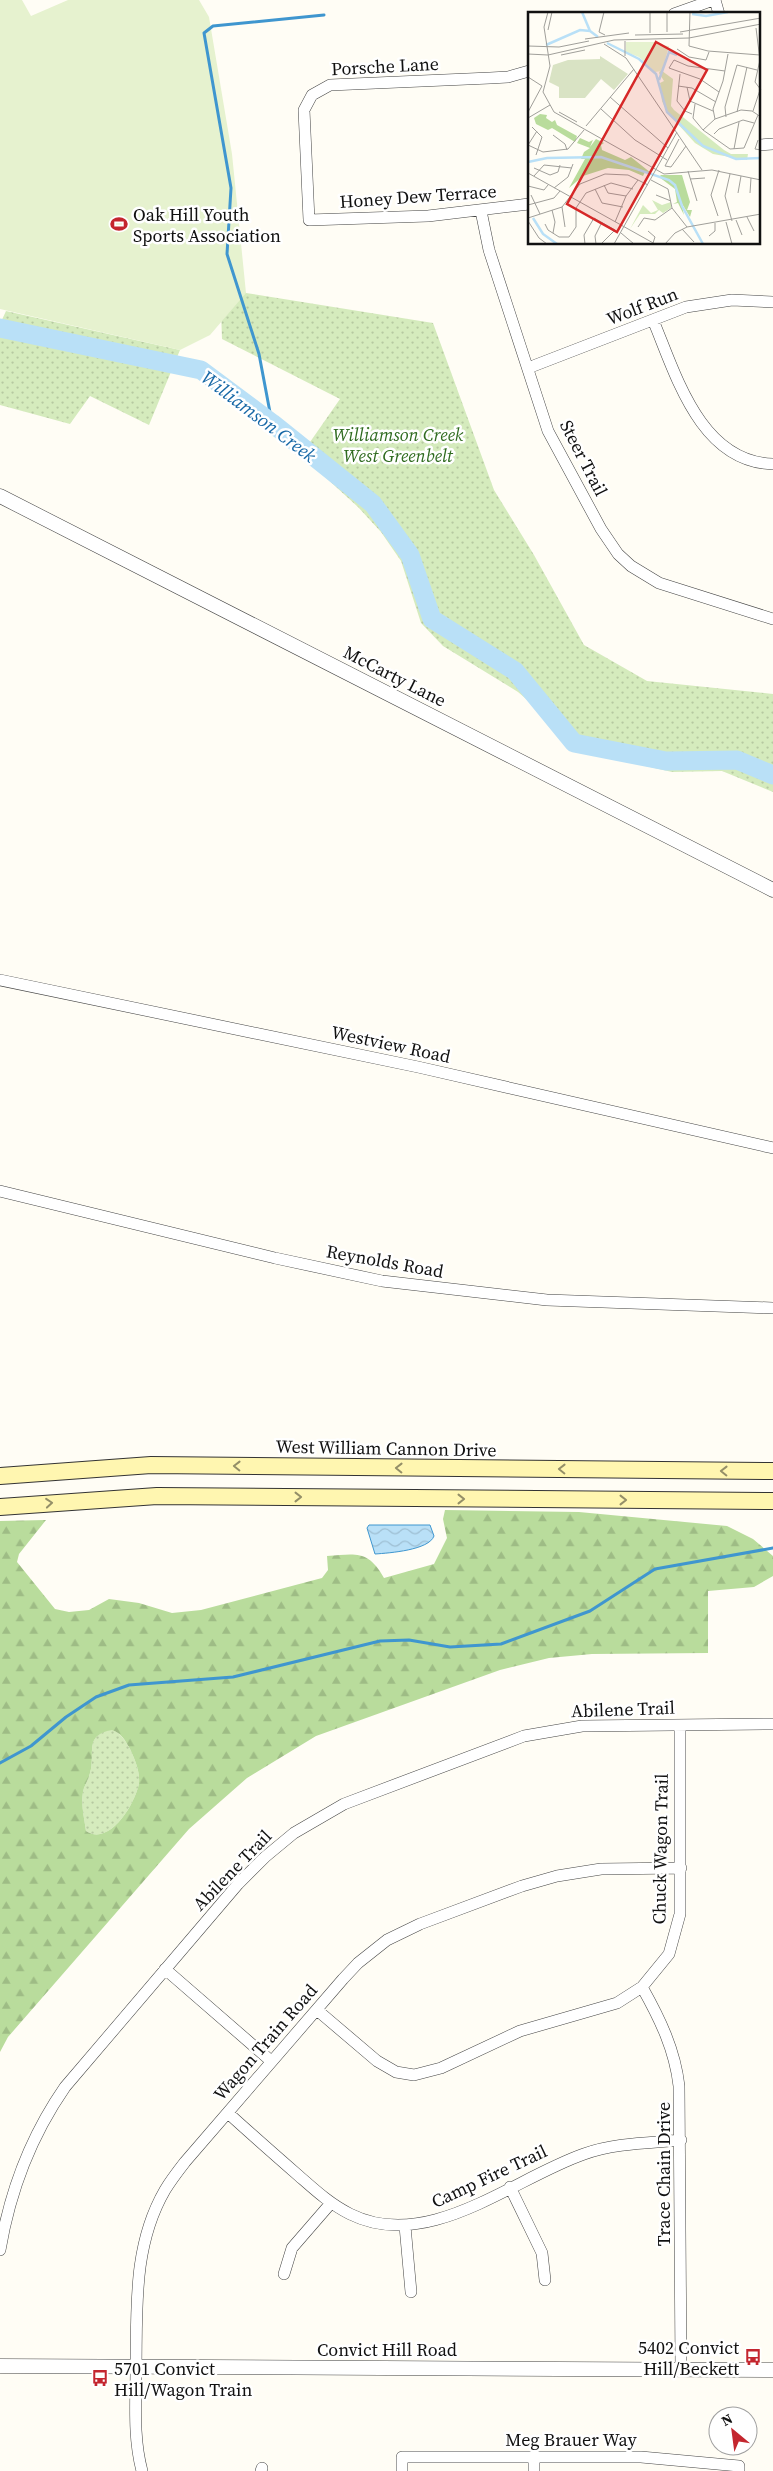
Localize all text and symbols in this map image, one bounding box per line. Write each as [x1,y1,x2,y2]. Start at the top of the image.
inset map [528,12,760,245]
street label: Porsche Lane [330,51,440,81]
street label: Honey Dew Terrace [339,178,497,214]
place label: Oak Hill Youth Sports Association [133,202,281,248]
sports icon: Oak Hill Youth Sports Association [109,214,129,234]
street label: Wolf Run [603,281,681,331]
water label: Williamson Creek [196,364,322,468]
street label: Steer Trail [554,416,614,500]
park label: Williamson Creek West Greenbelt [333,422,464,468]
street label: McCarty Lane [339,639,451,713]
street label: Westview Road [329,1019,453,1069]
street label: Reynolds Road [324,1238,446,1284]
street label: West William Cannon Drive [275,1434,497,1462]
one-way arrow [233,1461,240,1471]
one-way arrow [395,1463,403,1473]
one-way arrow [558,1464,566,1474]
one-way arrow [720,1466,728,1476]
one-way arrow [295,1492,303,1502]
one-way arrow [458,1494,465,1504]
one-way arrow [620,1495,628,1505]
one-way arrow [45,1497,53,1508]
street label: Abilene Trail [571,1695,675,1723]
street label: Chuck Wagon Trail [646,1773,674,1925]
street label: Abilene Trail [187,1824,277,1916]
street label: Wagon Train Road [207,1978,323,2106]
street label: Trace Chain Drive [651,2102,676,2246]
street label: Camp Fire Trail [427,2138,551,2214]
place label: 5402 Convict Hill/Beckett [638,2335,739,2381]
street label: Convict Hill Road [317,2337,457,2362]
bus stop icon: 5402 Convict Hill/Beckett [743,2347,763,2367]
place label: 5701 Convict Hill/Wagon Train [114,2356,252,2402]
bus stop icon: 5701 Convict Hill/Wagon Train [90,2368,110,2388]
north arrow [708,2406,758,2456]
text: N [717,2408,736,2431]
street label: Meg Brauer Way [505,2427,638,2452]

